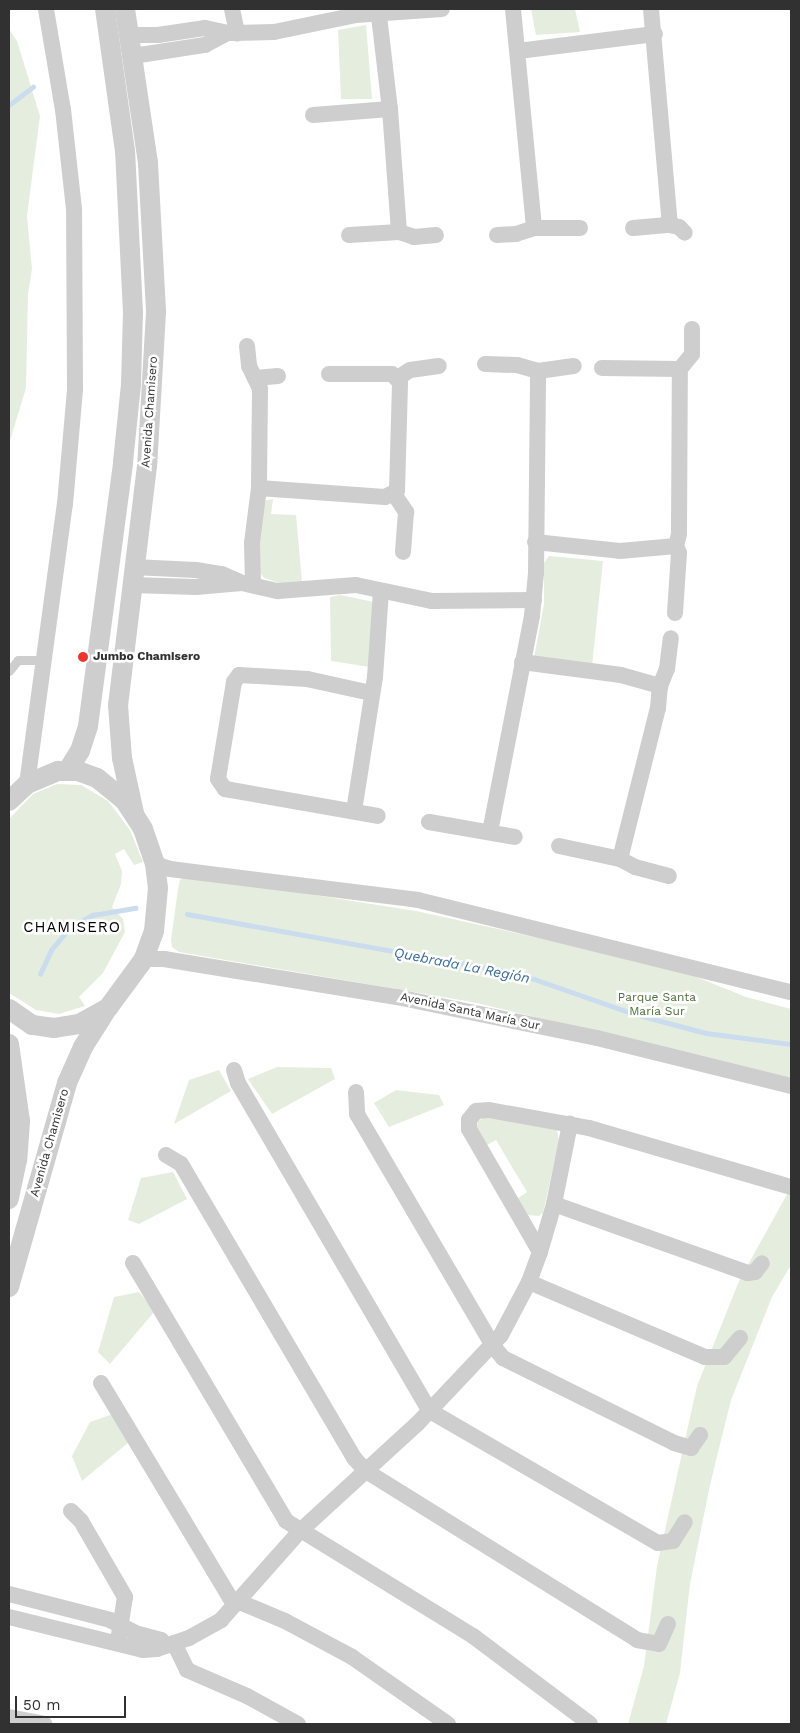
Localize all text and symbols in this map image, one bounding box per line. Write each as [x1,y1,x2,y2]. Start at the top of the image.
street label: Avenida Chamisero [139,356,161,468]
place label: Jumbo Chamisero [93,650,200,664]
marker: Jumbo Chamisero [77,651,89,663]
district label: CHAMISERO [22,919,122,937]
water label: Quebrada La Región [393,944,531,986]
street label: Avenida Santa María Sur [398,990,542,1034]
park label: Parque Santa María Sur [618,991,696,1019]
street label: Avenida Chamisero [28,1087,72,1199]
scale bar [18,1686,129,1718]
text: 50 m [23,1696,60,1714]

